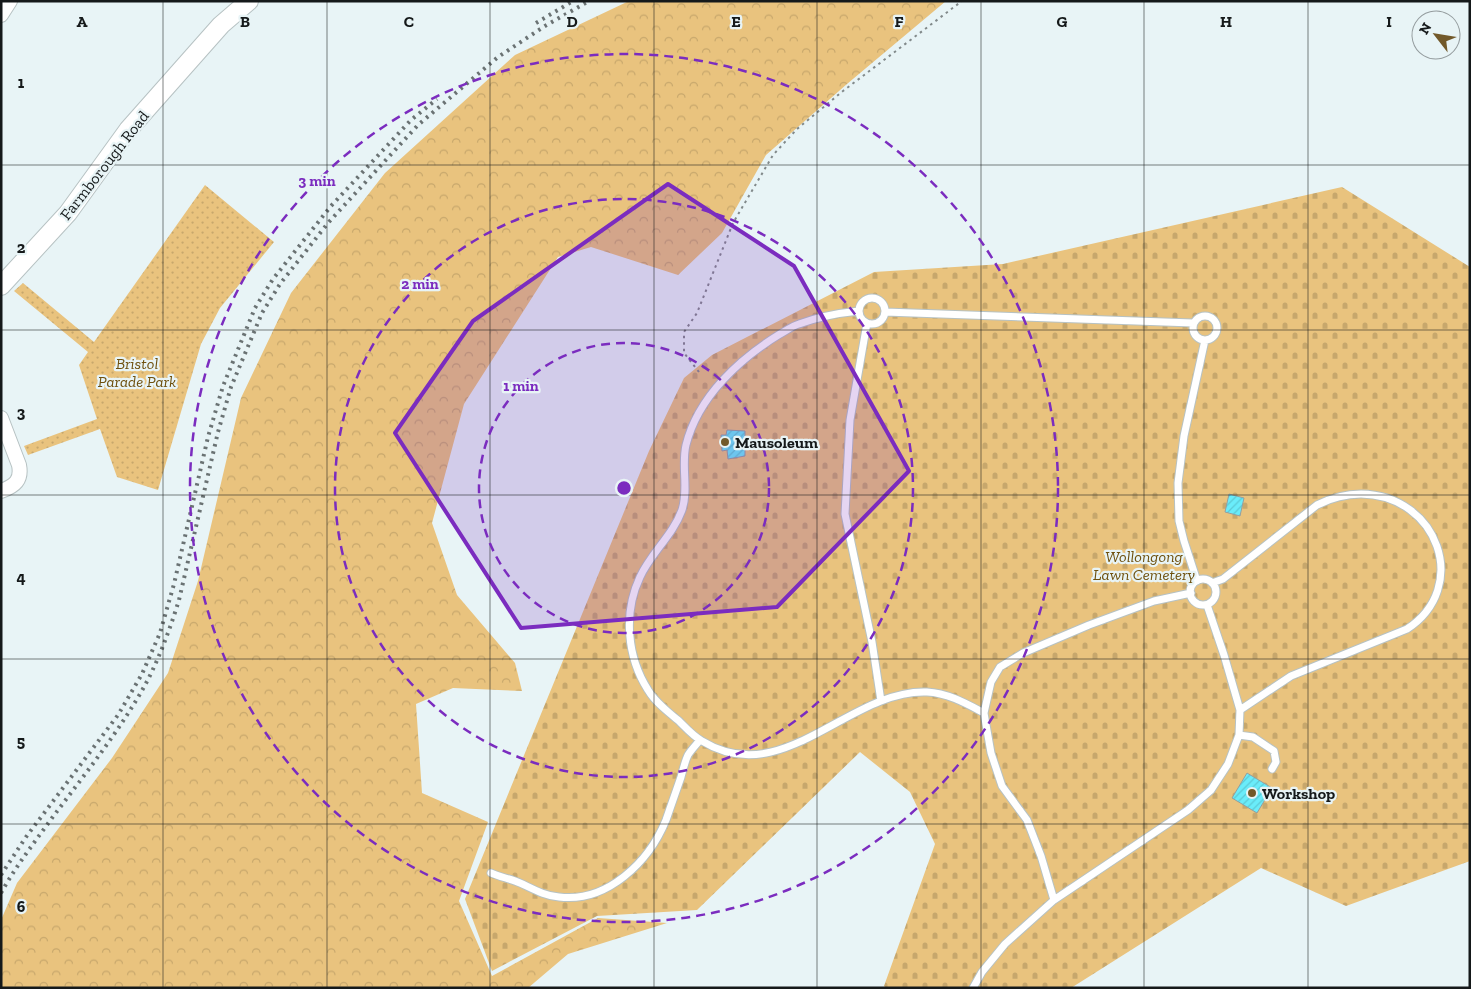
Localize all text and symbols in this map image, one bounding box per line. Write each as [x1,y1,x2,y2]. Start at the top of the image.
north arrow [1411,10,1461,60]
text: A [77,12,88,31]
text: B [240,12,250,31]
text: C [404,12,414,31]
text: D [566,12,578,31]
text: E [731,12,741,31]
text: F [894,12,904,31]
text: G [1057,12,1068,31]
text: H [1220,12,1232,31]
text: I [1386,12,1392,31]
text: N [1415,19,1435,38]
text: 1 [18,73,25,92]
street label: Farmborough Road [56,107,153,224]
text: 3 min [298,172,336,190]
text: 2 [17,238,26,257]
text: 2 min [401,275,439,293]
park label: Bristol Parade Park [98,354,176,391]
text: 1 min [503,377,539,395]
text: 3 [17,403,26,422]
place label: Mausoleum [735,433,818,452]
marker: Mausoleum [719,436,731,448]
centre of rings [615,479,633,497]
park label: Wollongong Lawn Cemetery [1093,547,1195,584]
text: 4 [16,568,26,587]
text: 5 [17,732,25,751]
place label: Workshop [1262,784,1335,803]
marker: Workshop [1246,787,1258,799]
text: 6 [17,897,26,916]

